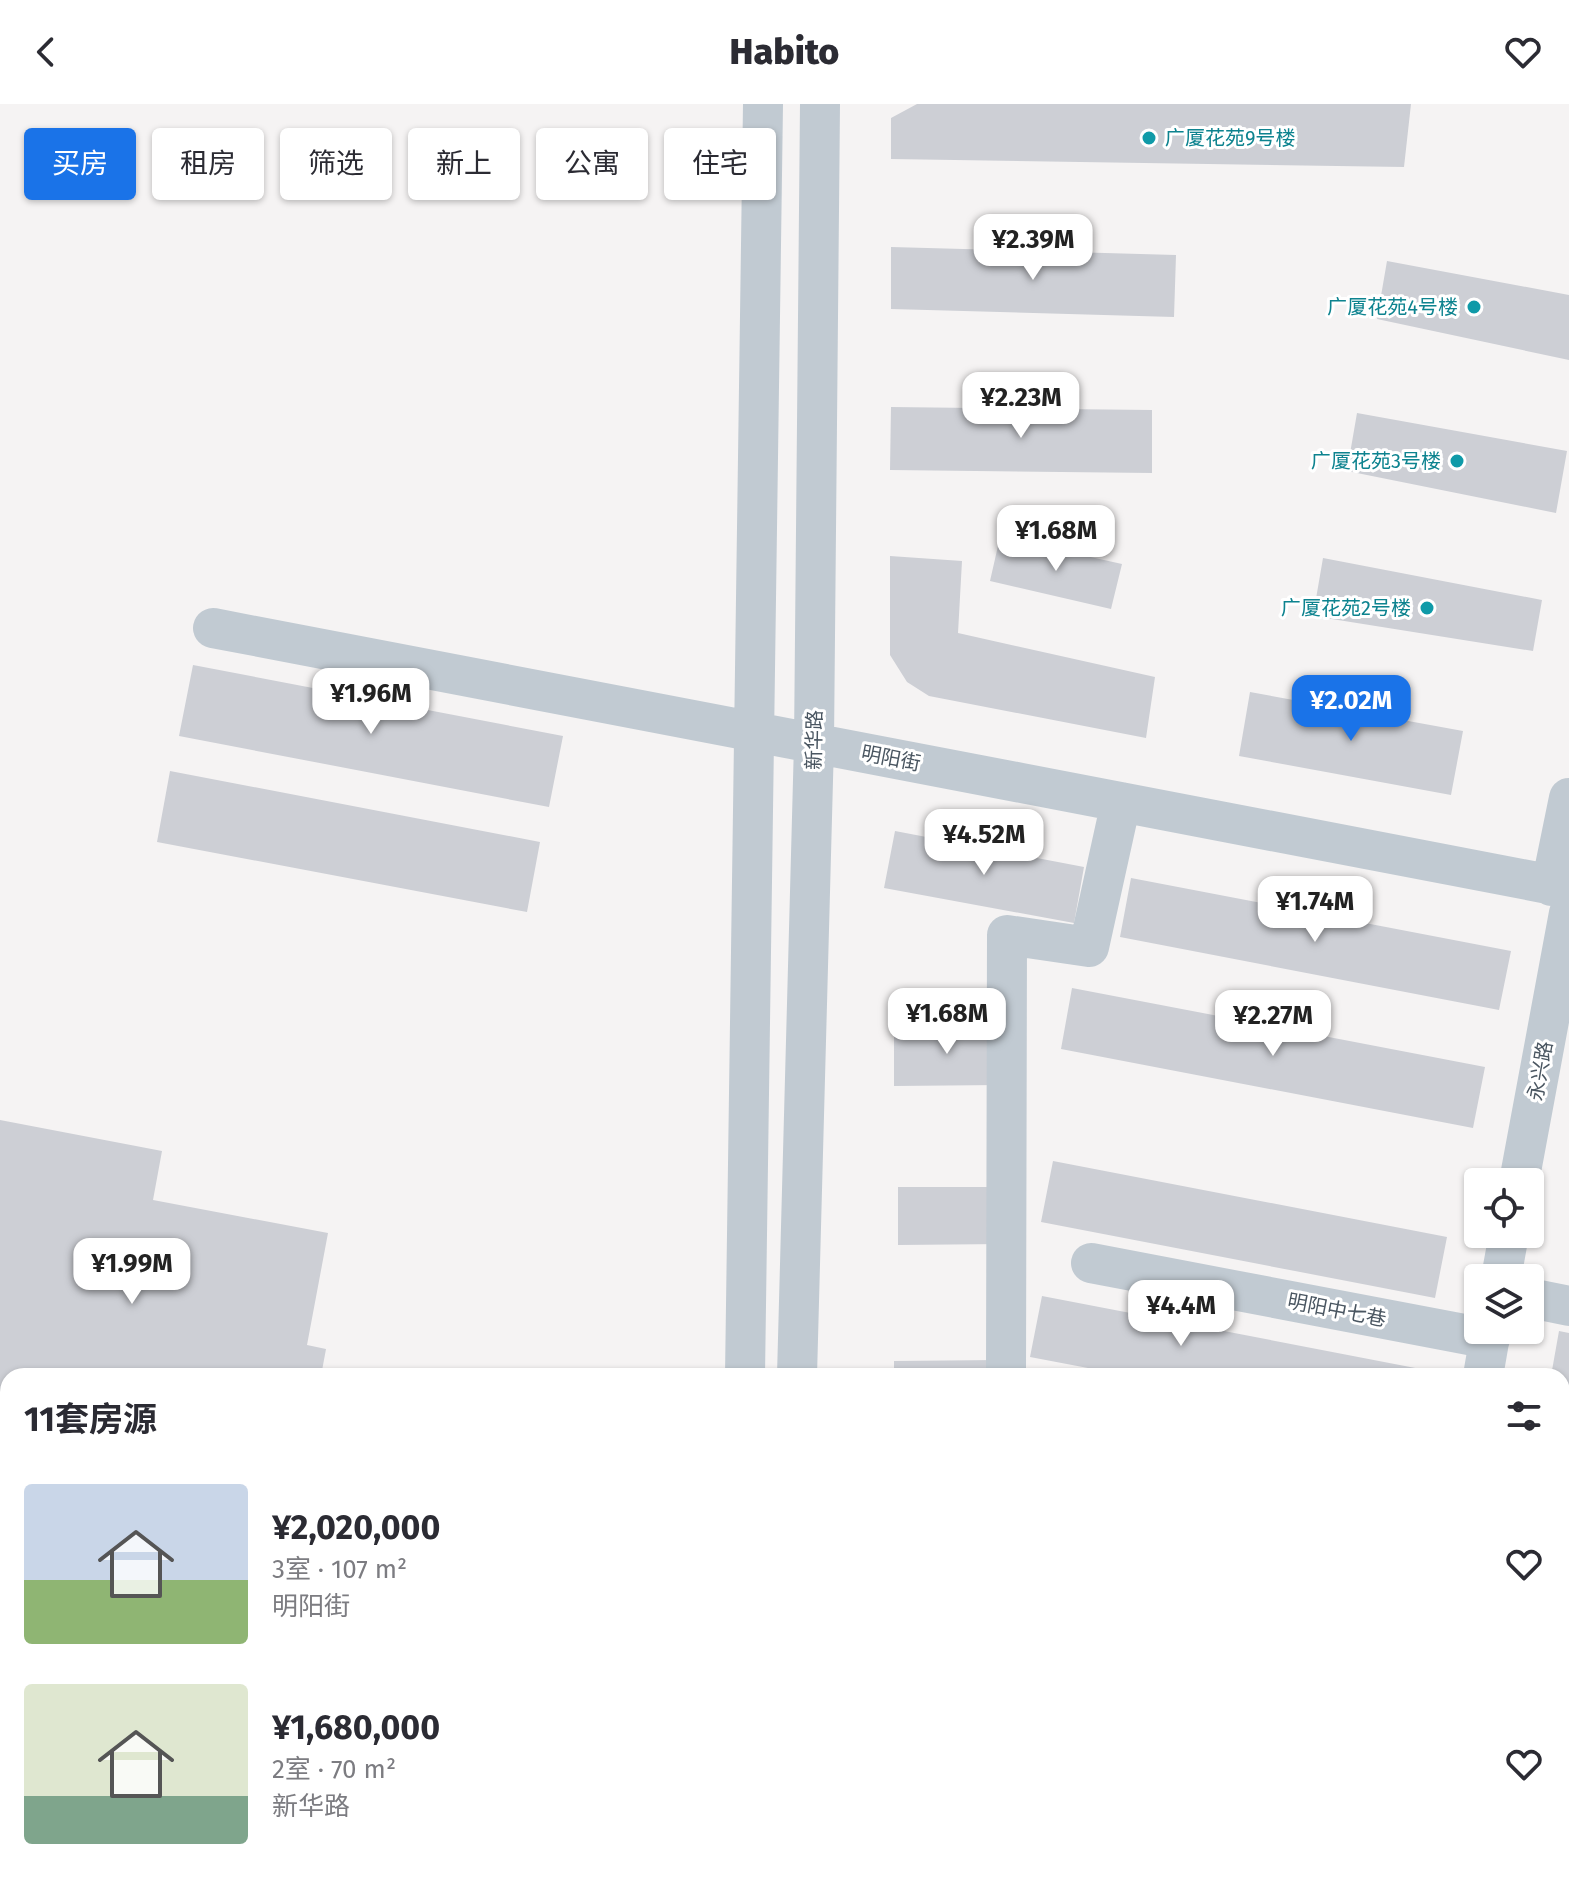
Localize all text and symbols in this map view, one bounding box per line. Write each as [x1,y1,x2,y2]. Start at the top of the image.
icon: back [24,30,68,74]
text: Habito [730,30,839,74]
icon: heart [1501,30,1545,74]
place label: 广厦花苑9号楼 [1165,126,1296,150]
chip: 买房 [24,128,136,200]
chip: 租房 [152,128,264,200]
chip: 筛选 [280,128,392,200]
chip: 新上 [408,128,520,200]
chip: 公寓 [536,128,648,200]
chip: 住宅 [664,128,776,200]
marker: 广厦花苑9号楼 [1140,129,1158,147]
pin: ¥2.39M [968,214,1098,282]
text: ¥2.39M [992,224,1074,255]
place label: 广厦花苑4号楼 [1327,295,1458,319]
marker: 广厦花苑4号楼 [1465,298,1483,316]
pin: ¥2.23M [956,372,1086,440]
text: ¥2.23M [980,382,1062,413]
place label: 广厦花苑3号楼 [1311,449,1441,473]
marker: 广厦花苑3号楼 [1448,452,1466,470]
pin: ¥1.68M [991,505,1121,573]
text: ¥1.68M [1015,515,1097,546]
place label: 广厦花苑2号楼 [1281,596,1411,620]
marker: 广厦花苑2号楼 [1418,599,1436,617]
pin: ¥1.96M [306,668,436,736]
pin: ¥2.02M [1286,675,1416,743]
text: ¥1.96M [330,678,412,709]
text: ¥2.02M [1310,685,1392,716]
street label: 新华路 [801,710,827,770]
street label: 明阳街 [859,740,923,776]
pin: ¥4.52M [919,809,1049,877]
text: ¥4.52M [943,819,1025,850]
pin: ¥1.74M [1250,876,1380,944]
text: ¥1.74M [1276,886,1354,917]
pin: ¥1.68M [882,988,1012,1056]
pin: ¥2.27M [1208,990,1338,1058]
text: ¥1.68M [906,998,988,1029]
text: ¥2.27M [1233,1000,1313,1031]
street label: 永兴路 [1523,1039,1557,1103]
map controls [1464,1168,1544,1344]
button: locate [1464,1168,1544,1248]
pin: ¥1.99M [67,1238,197,1306]
text: ¥1.99M [91,1248,173,1279]
button: layers [1464,1264,1544,1344]
pin: ¥4.4M [1125,1280,1237,1348]
street label: 明阳中七巷 [1286,1289,1388,1331]
text: ¥4.4M [1146,1290,1216,1321]
icon: filters [1502,1394,1546,1438]
text: 11套房源 [24,1399,157,1440]
text: ¥2,020,000 [272,1507,440,1548]
icon: home [88,1516,184,1612]
icon: heart [1502,1542,1546,1586]
text: 3室 · 107 m² [272,1554,407,1585]
text: 明阳街 [272,1591,350,1622]
text: ¥1,680,000 [272,1707,440,1748]
icon: home [88,1716,184,1812]
icon: heart [1502,1742,1546,1786]
text: 2室 · 70 m² [272,1754,396,1785]
text: 新华路 [272,1791,350,1822]

